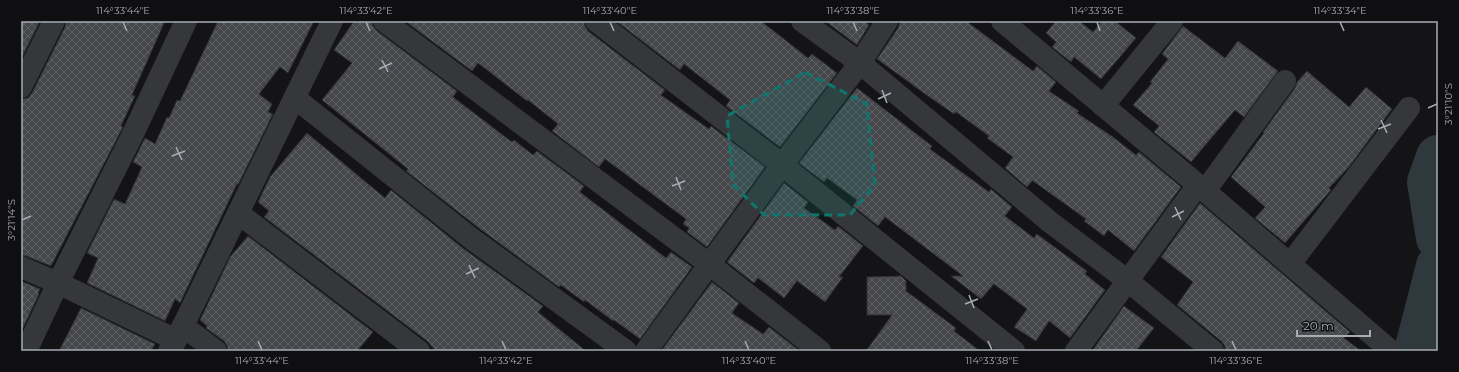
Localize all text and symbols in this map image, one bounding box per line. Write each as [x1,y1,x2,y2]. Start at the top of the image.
text: 114°33'44"E [96,4,150,17]
text: 114°33'42"E [339,4,393,17]
text: 114°33'40"E [583,4,637,17]
text: 114°33'38"E [826,4,880,17]
text: 114°33'36"E [1070,4,1124,17]
text: 114°33'34"E [1313,4,1367,17]
text: 3°21'10"S [1442,83,1455,125]
text: 3°21'14"S [5,199,18,241]
scale bar [1297,312,1370,338]
text: 20 m [1303,318,1334,333]
text: 114°33'44"E [235,354,289,367]
text: 114°33'42"E [479,354,533,367]
text: 114°33'40"E [722,354,776,367]
text: 114°33'38"E [965,354,1019,367]
text: 114°33'36"E [1209,354,1263,367]

